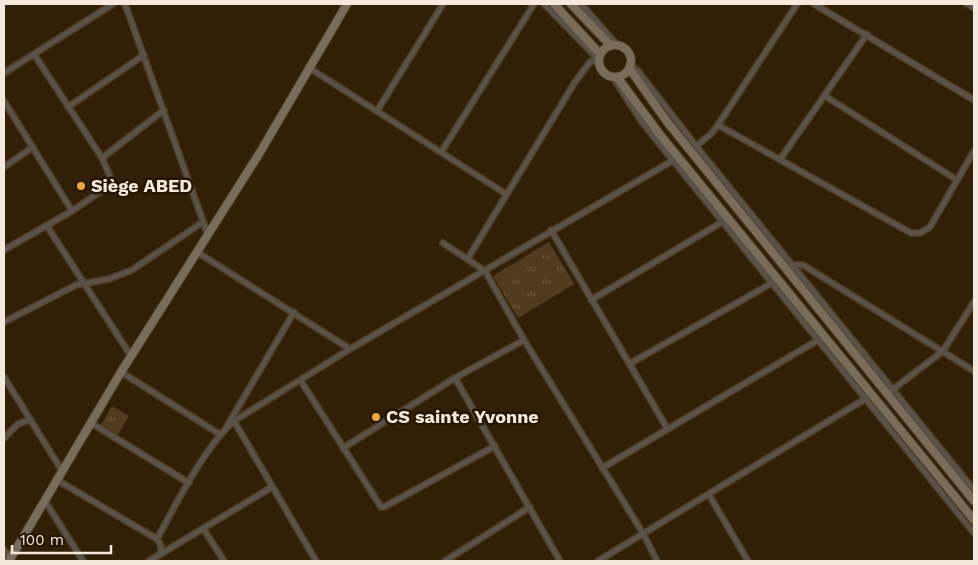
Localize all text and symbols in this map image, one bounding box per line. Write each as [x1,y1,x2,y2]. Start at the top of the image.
place label: Siège ABED [91,175,192,196]
marker: Siège ABED [75,180,87,192]
place label: CS sainte Yvonne [386,406,539,427]
marker: CS sainte Yvonne [370,411,382,423]
scale bar [12,522,111,554]
text: 100 m [20,531,64,549]

